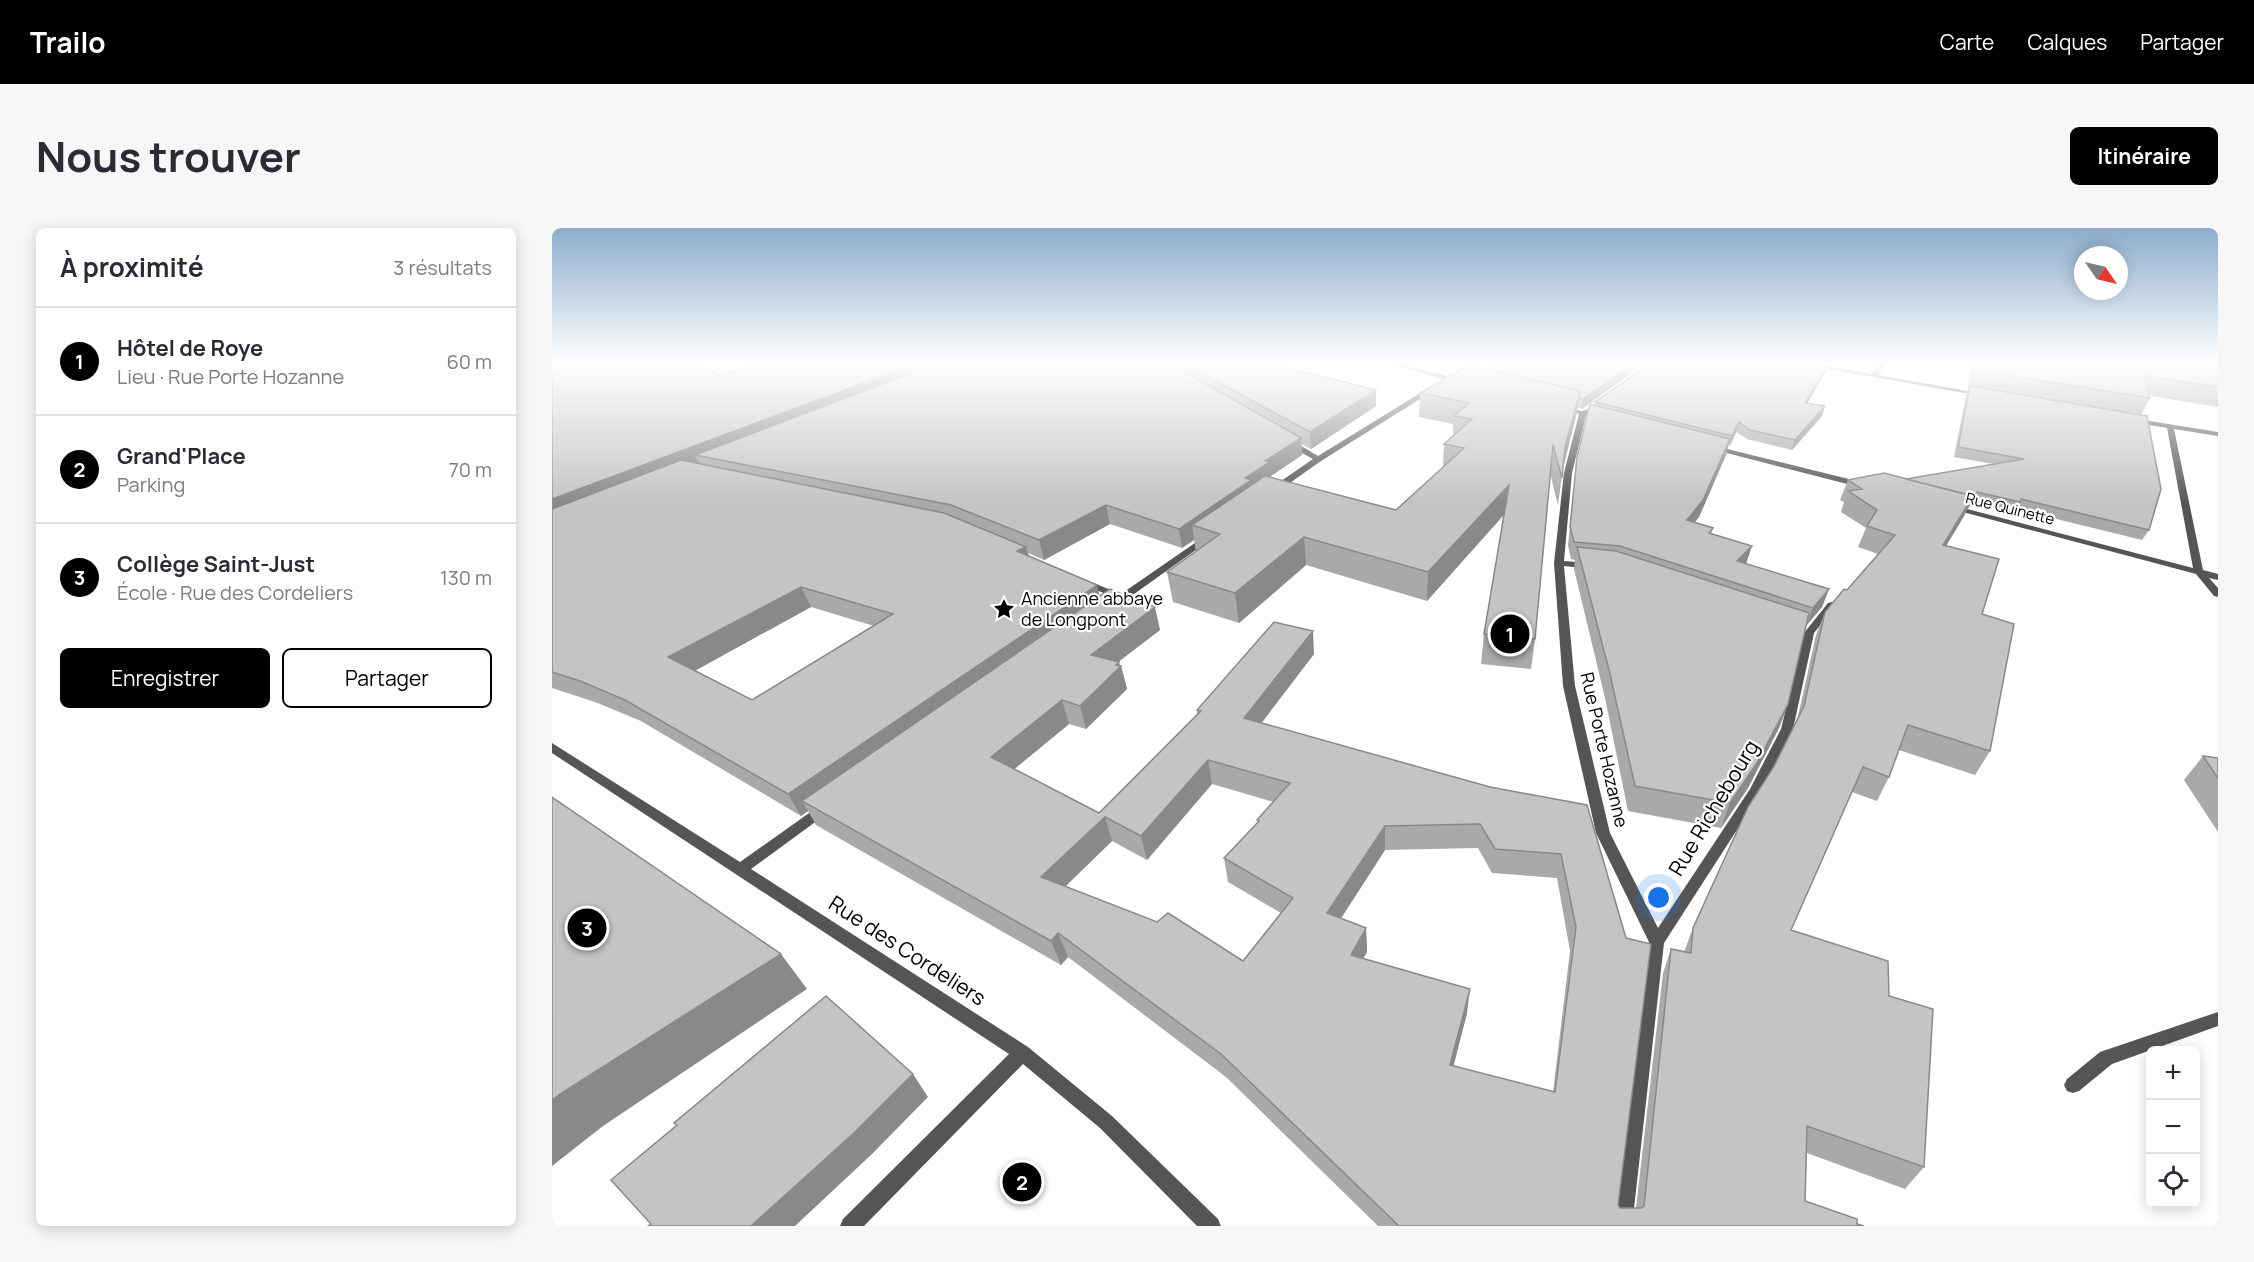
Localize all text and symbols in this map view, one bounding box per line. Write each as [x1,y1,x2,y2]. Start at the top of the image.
text: Trailo [30,23,106,61]
text: Carte [1940,28,1994,56]
text: Calques [2027,28,2107,56]
text: Partager [2140,28,2224,56]
text: Nous trouver [36,127,301,185]
button: Itinéraire [2070,127,2218,185]
north arrow [2074,246,2128,300]
text: À proximité [60,249,204,285]
text: 3 résultats [393,254,492,281]
text: Hôtel de Roye [117,333,263,363]
text: 1 [75,348,84,375]
text: 60 m [446,348,492,375]
text: Lieu · Rue Porte Hozanne [117,363,344,390]
text: Grand'Place [117,441,246,471]
text: 2 [74,456,85,483]
text: 70 m [449,456,492,483]
text: Parking [117,471,185,498]
street label: Rue Quinette [1963,487,2057,530]
text: Collège Saint-Just [117,549,315,579]
text: 3 [74,564,85,591]
text: 130 m [440,564,492,591]
text: École · Rue des Cordeliers [117,579,353,606]
place label: Ancienne abbaye de Longpont [1021,586,1163,631]
place icon: Ancienne abbaye de Longpont [992,597,1016,621]
pin: 1 [1490,612,1530,656]
button: Enregistrer [60,648,270,708]
button: Partager [282,648,492,708]
street label: Rue Porte Hozanne [1575,670,1634,830]
street label: Rue Richebourg [1662,734,1765,881]
your location [1644,883,1673,912]
street label: Rue des Cordeliers [824,889,991,1011]
pin: 3 [567,906,606,950]
map controls [2146,1046,2200,1208]
button: + [2146,1046,2200,1100]
button: − [2146,1100,2200,1154]
button: locate [2146,1154,2200,1208]
pin: 2 [1002,1160,1042,1204]

